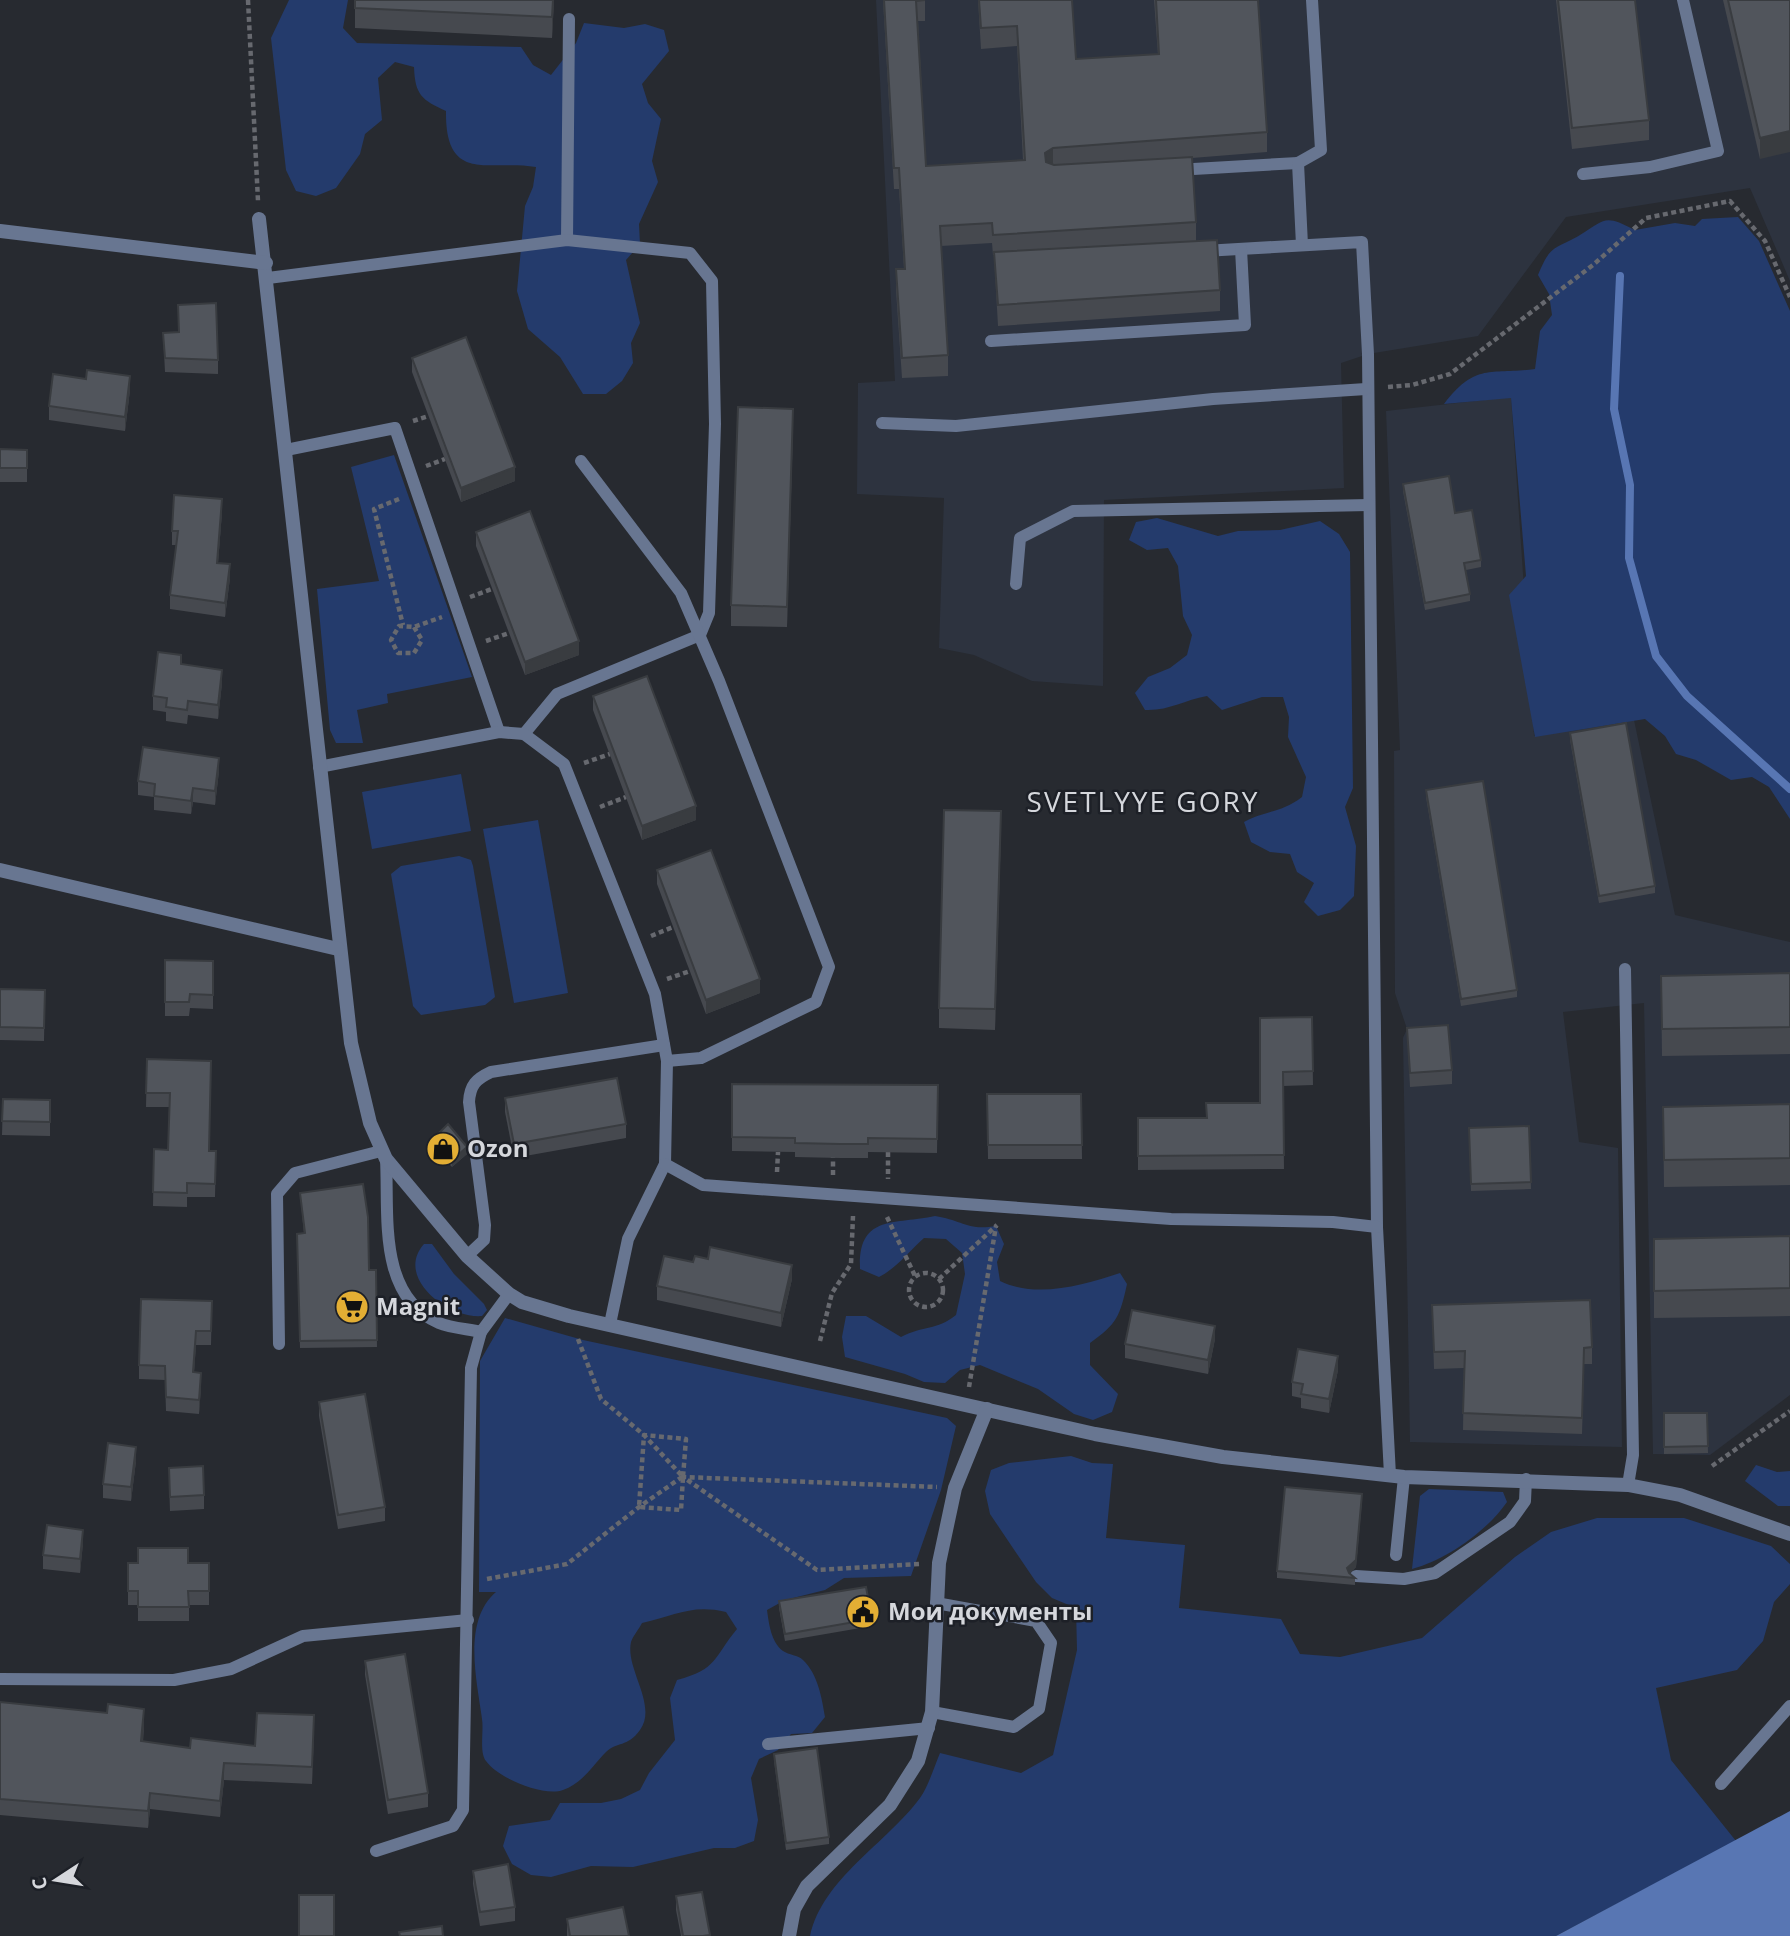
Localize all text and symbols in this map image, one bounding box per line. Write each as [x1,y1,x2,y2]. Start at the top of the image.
district label: SVETLYYE GORY [1027,782,1259,820]
shop icon: Ozon [424,1130,462,1168]
place label: Ozon [467,1131,528,1164]
supermarket icon: Magnit [333,1288,371,1326]
place label: Magnit [376,1289,460,1322]
public building icon: Мои документы [844,1593,882,1631]
place label: Мои документы [888,1594,1092,1627]
north arrow [21,1845,91,1915]
text: С [25,1875,53,1892]

